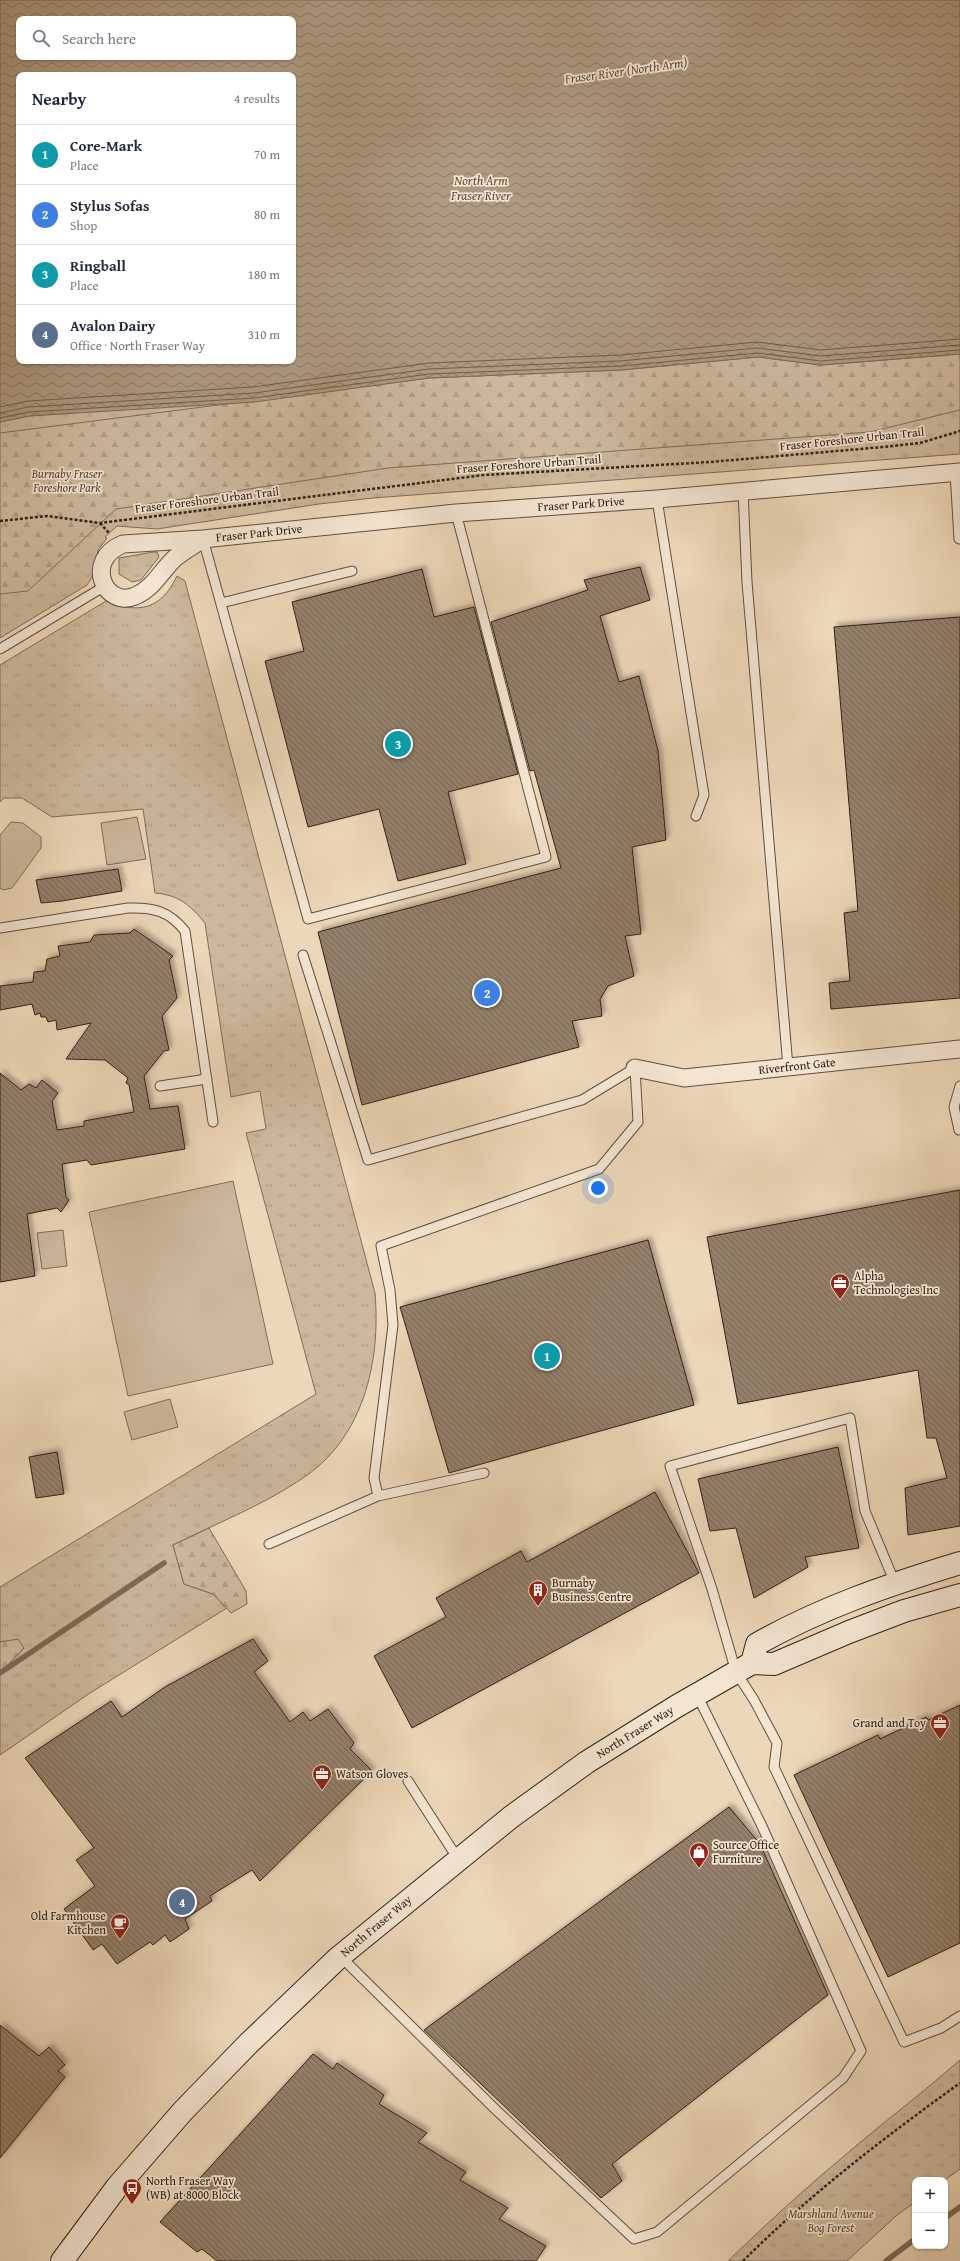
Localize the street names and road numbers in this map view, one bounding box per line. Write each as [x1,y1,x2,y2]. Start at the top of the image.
street label: Fraser Foreshore Urban Trail [779,422,926,455]
street label: Fraser Foreshore Urban Trail [456,450,602,477]
street label: Fraser Foreshore Urban Trail [134,482,281,517]
street label: Fraser Park Drive [537,492,625,515]
street label: Fraser Park Drive [215,519,303,546]
street label: Riverfront Gate [758,1053,837,1078]
street label: North Fraser Way [593,1701,677,1762]
street label: North Fraser Way [336,1891,415,1960]

